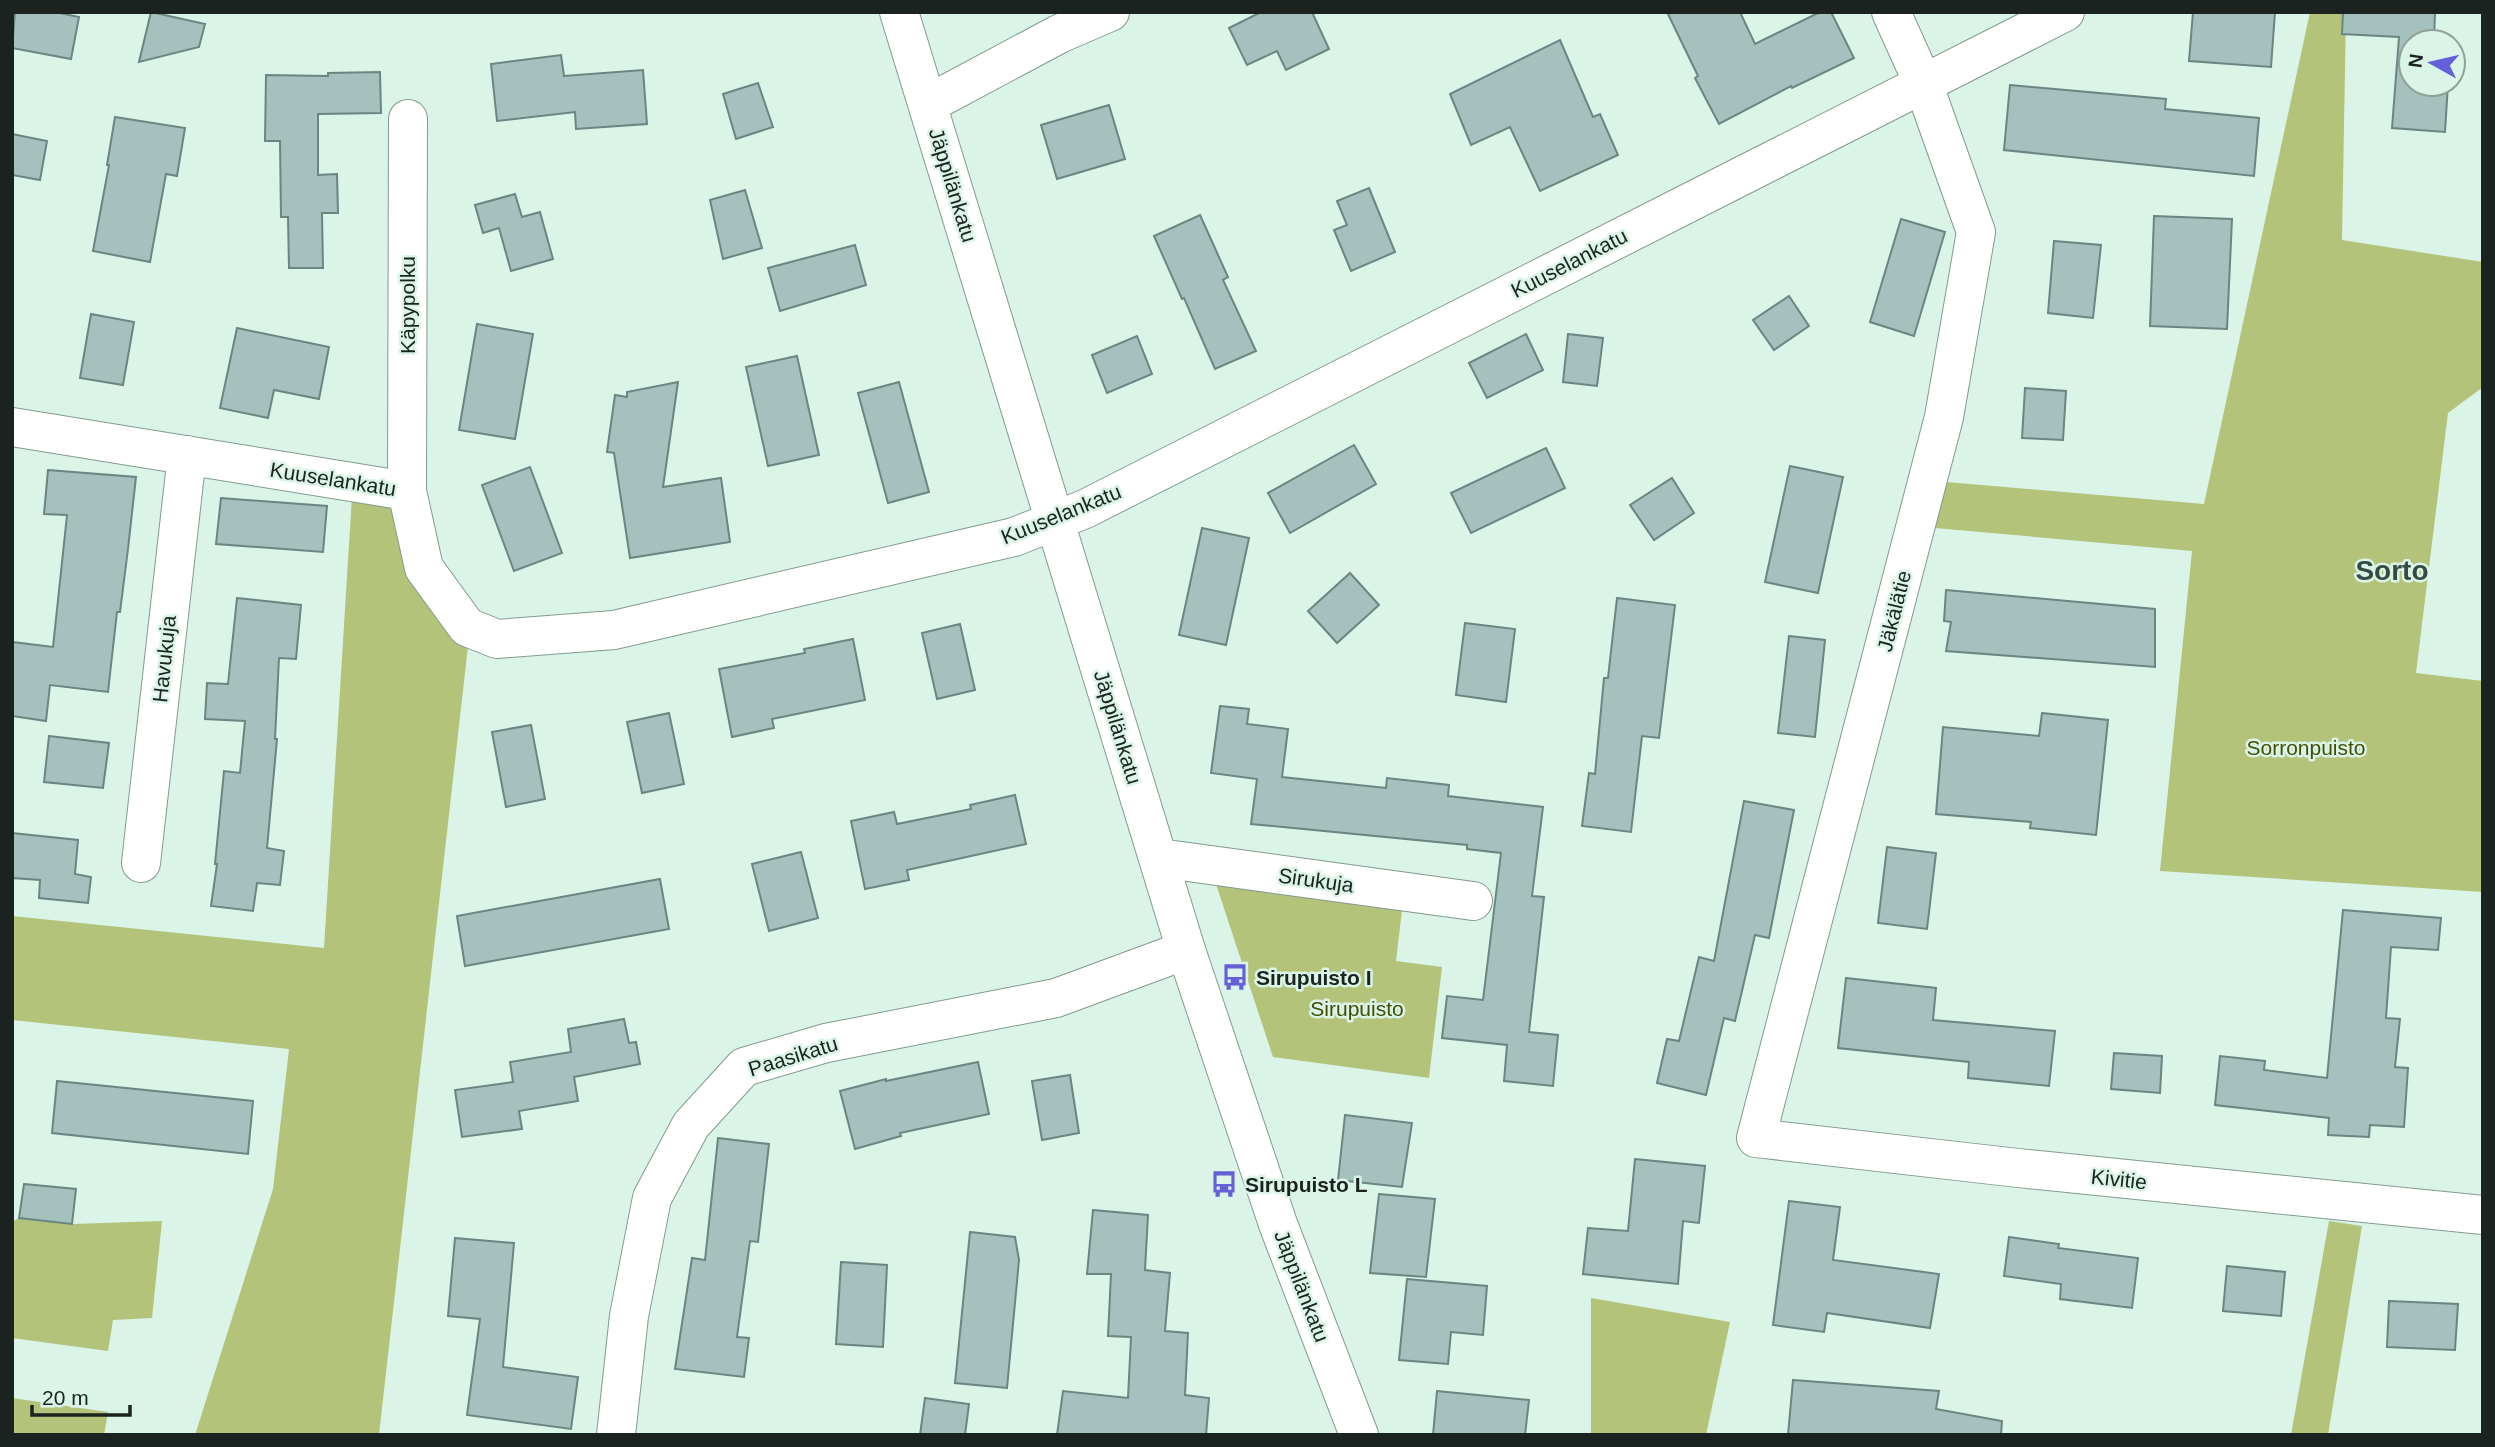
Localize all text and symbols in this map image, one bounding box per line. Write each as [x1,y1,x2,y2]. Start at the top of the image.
north arrow [2397,28,2467,98]
text: N [2404,52,2427,69]
street label: Jäppilänkatu [925,125,981,245]
street label: Kuuselankatu [1507,224,1631,302]
street label: Käpypolku [396,256,419,354]
street label: Kuuselankatu [268,458,398,500]
street label: Kuuselankatu [998,480,1124,548]
district label: Sorto [2355,555,2429,586]
street label: Jäkälätie [1873,568,1915,654]
street label: Havukuja [148,614,180,704]
street label: Jäppilänkatu [1090,667,1146,787]
park label: Sorronpuisto [2246,736,2366,759]
street label: Sirukuja [1277,863,1355,897]
bus stop icon: Sirupuisto I [1220,962,1250,992]
place label: Sirupuisto I [1256,966,1372,989]
park label: Sirupuisto [1310,997,1404,1020]
street label: Paasikatu [746,1032,840,1080]
street label: Kivitie [2090,1165,2148,1193]
bus stop icon: Sirupuisto L [1209,1169,1239,1199]
place label: Sirupuisto L [1245,1173,1368,1196]
street label: Jäppilänkatu [1270,1227,1334,1345]
scale bar [32,1374,130,1418]
text: 20 m [42,1386,89,1409]

